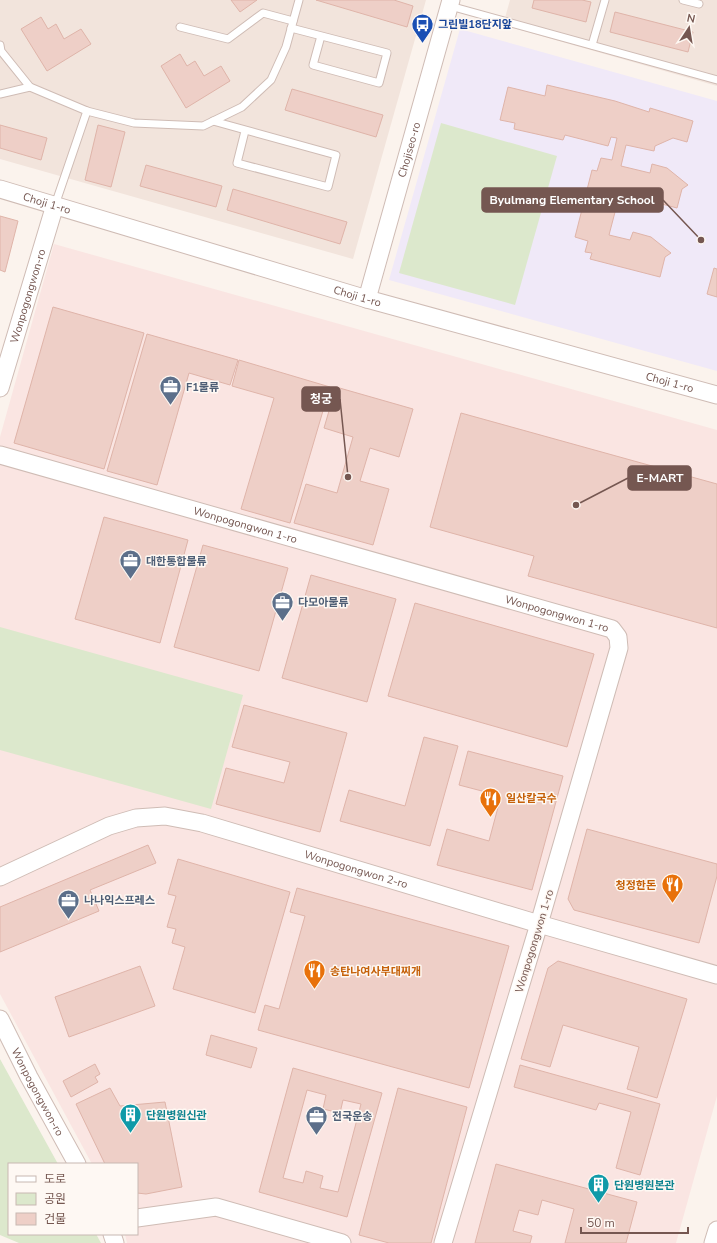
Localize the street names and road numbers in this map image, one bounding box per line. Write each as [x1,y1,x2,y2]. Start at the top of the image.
street label: Chojiseo-ro [394,120,424,179]
street label: Choji 1-ro [21,189,72,218]
street label: Wonpogongwon-ro [7,247,49,345]
street label: Choji 1-ro [332,282,383,311]
street label: Choji 1-ro [644,369,695,396]
street label: Wonpogongwon 1-ro [191,503,299,547]
street label: Wonpogongwon 1-ro [503,592,610,636]
street label: Wonpogongwon 2-ro [302,847,409,892]
street label: Wonpogongwon 1-ro [512,888,557,995]
street label: Wonpogongwon-ro [8,1045,67,1139]

